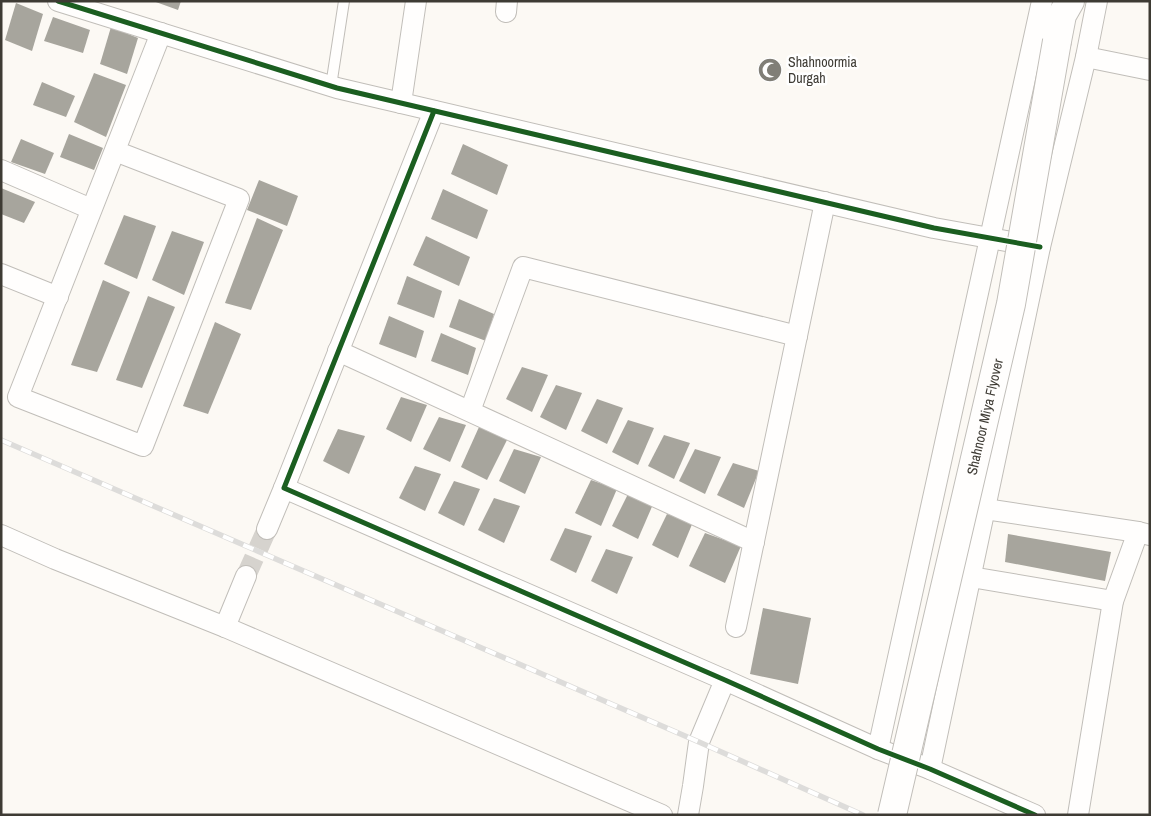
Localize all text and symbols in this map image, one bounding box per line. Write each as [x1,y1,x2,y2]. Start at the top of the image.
place label: Shahnoormia Durgah [788,53,858,87]
mosque icon: Shahnoormia Durgah [757,57,783,83]
street label: Shahnoor Miya Flyover [963,357,1007,477]

